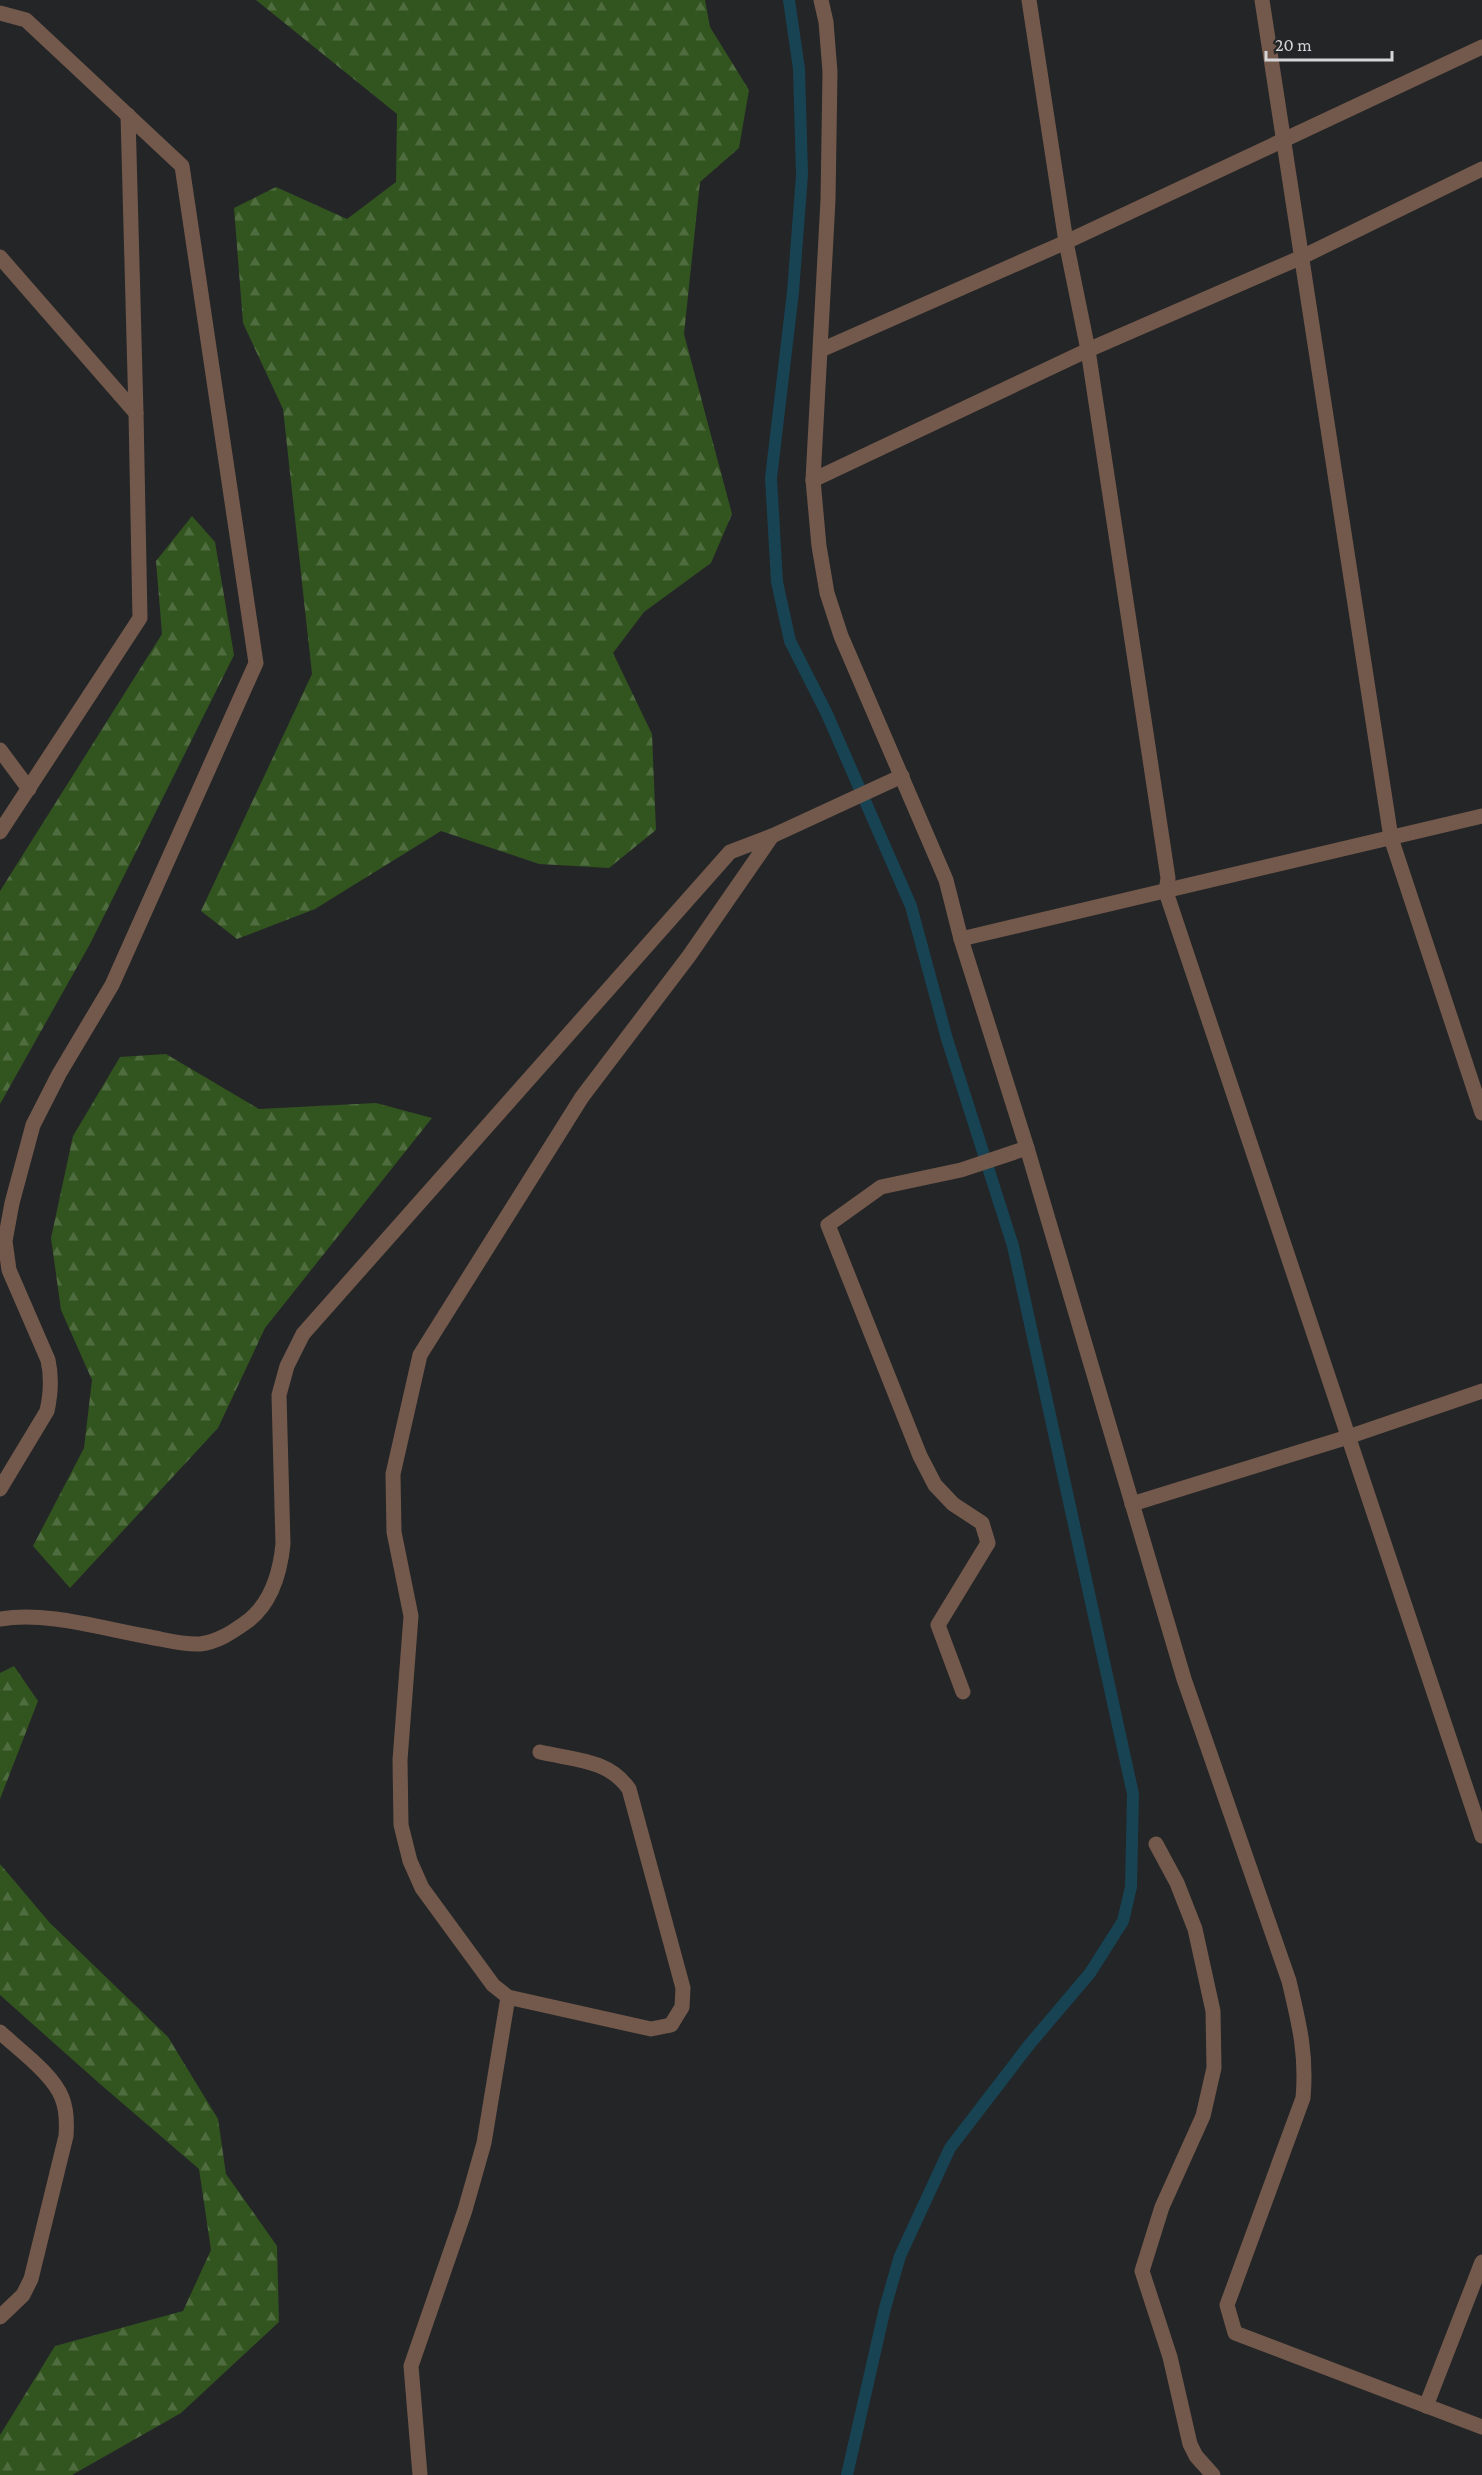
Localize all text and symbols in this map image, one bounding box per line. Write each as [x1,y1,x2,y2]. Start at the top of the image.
scale bar [1266,24,1392,62]
text: 20 m [1275,35,1312,55]

